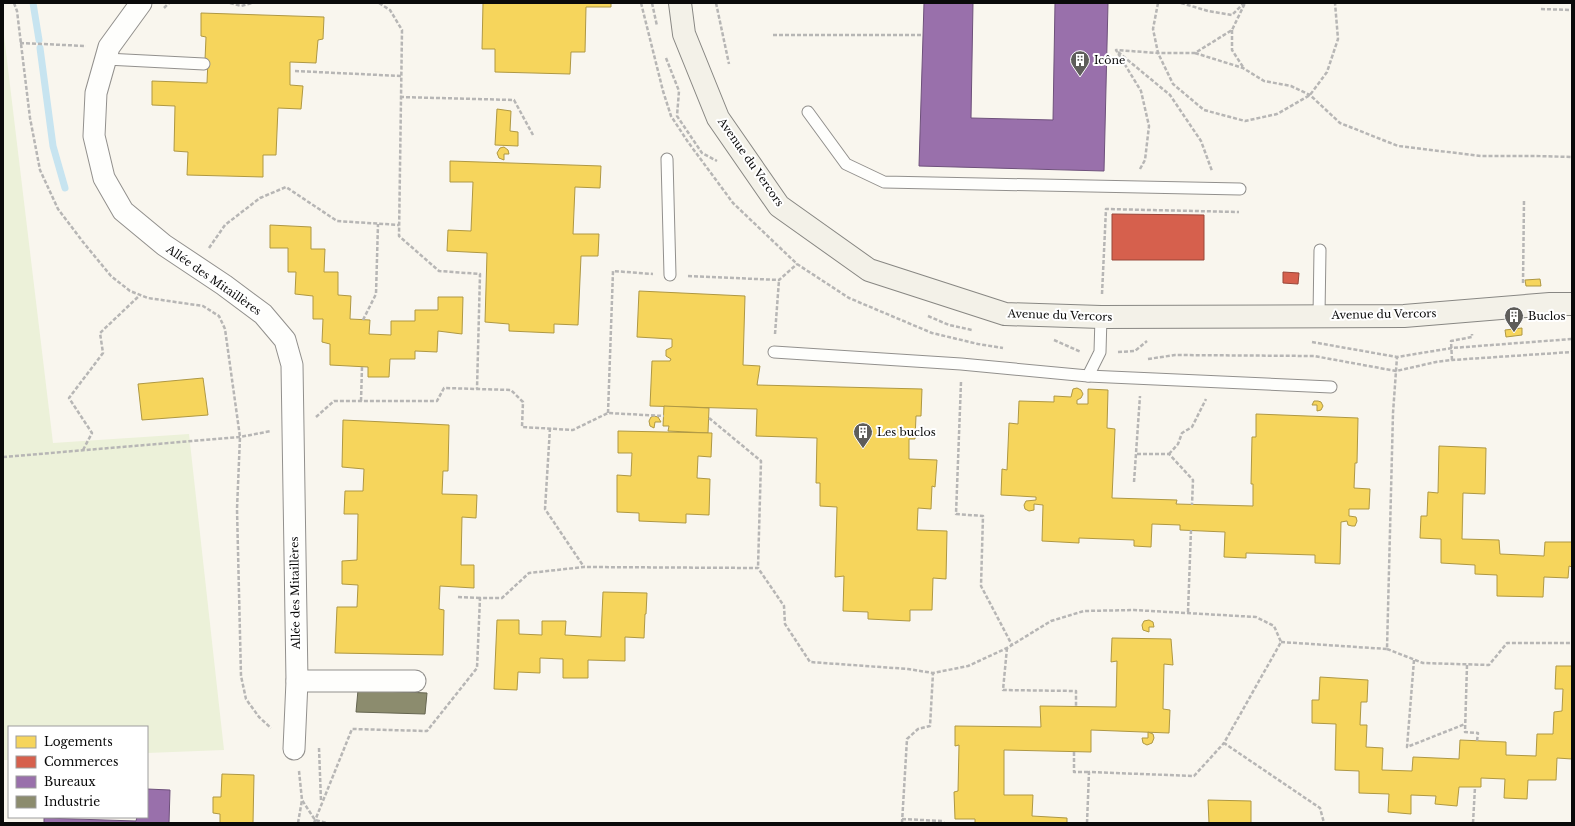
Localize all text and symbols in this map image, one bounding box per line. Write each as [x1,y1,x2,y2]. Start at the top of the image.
building icon: Icône [1069,49,1091,77]
place label: Icône [1094,53,1125,67]
street label: Avenue du Vercors [715,114,787,209]
street label: Allée des Mitaillères [163,241,264,318]
building icon: Buclos [1503,305,1525,333]
street label: Avenue du Vercors [1006,306,1113,324]
street label: Avenue du Vercors [1330,306,1437,322]
place label: Buclos [1528,309,1565,323]
building icon: Les buclos [852,421,874,449]
place label: Les buclos [877,425,936,439]
street label: Allée des Mitaillères [287,536,303,651]
legend [8,726,148,818]
text: Logements [44,734,113,749]
text: Commerces [44,754,118,769]
text: Bureaux [44,774,96,789]
text: Industrie [44,794,100,809]

